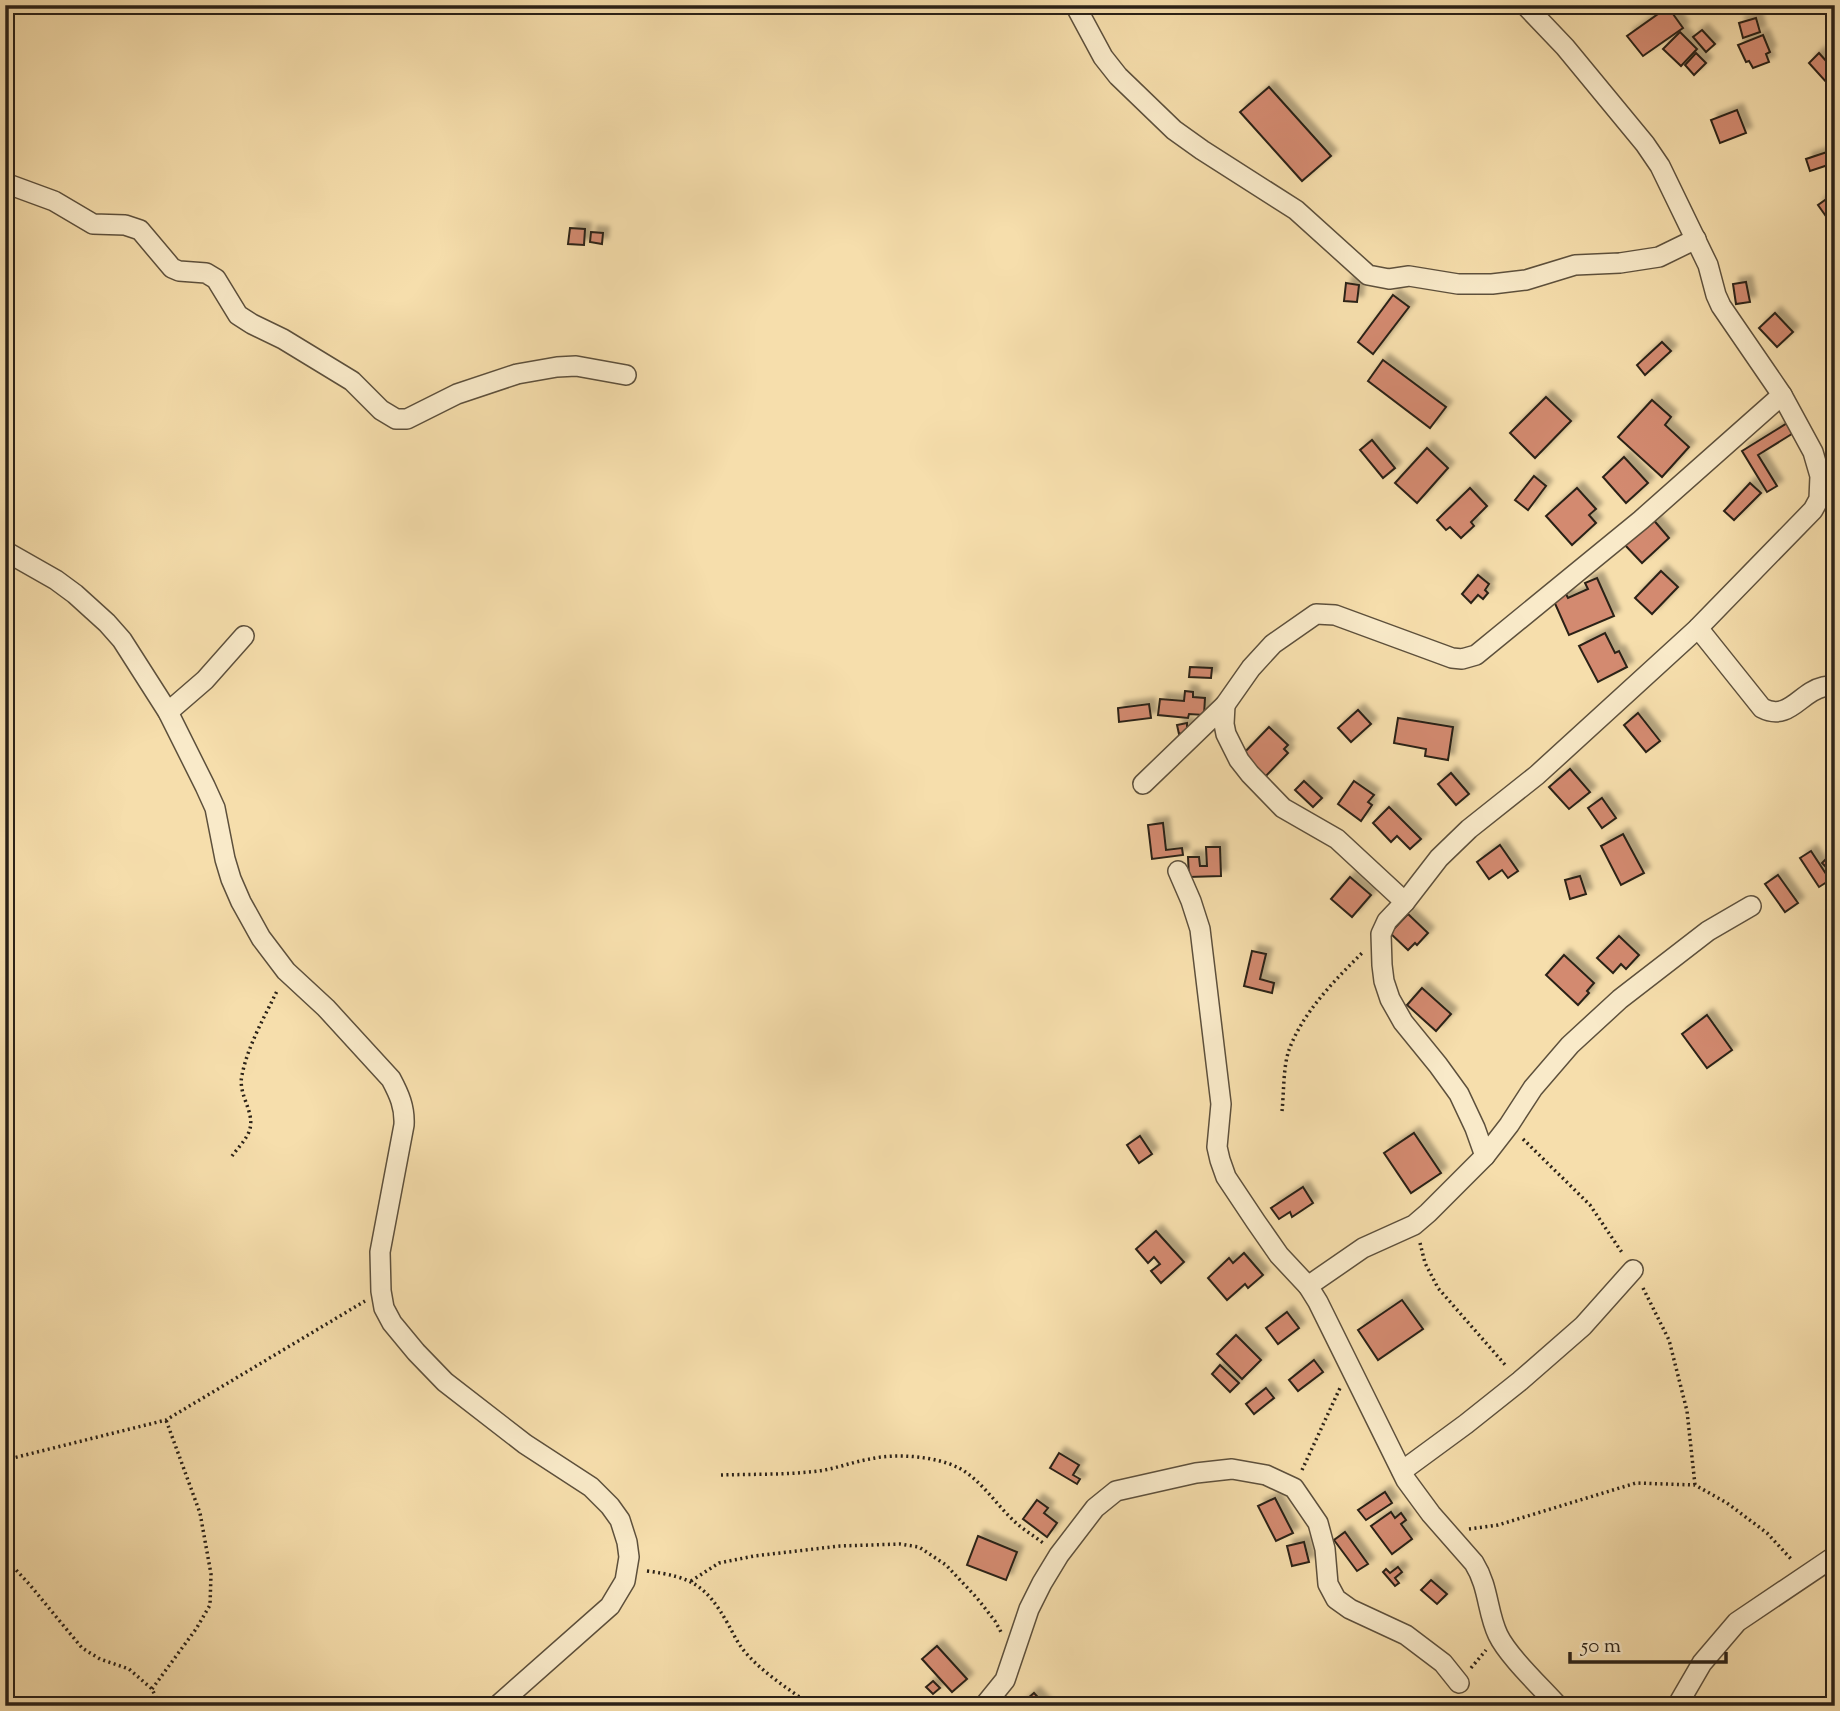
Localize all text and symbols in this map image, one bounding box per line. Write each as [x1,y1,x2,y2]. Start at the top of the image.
scale bar [1570,1620,1726,1664]
text: 50 m [1580,1632,1621,1662]

